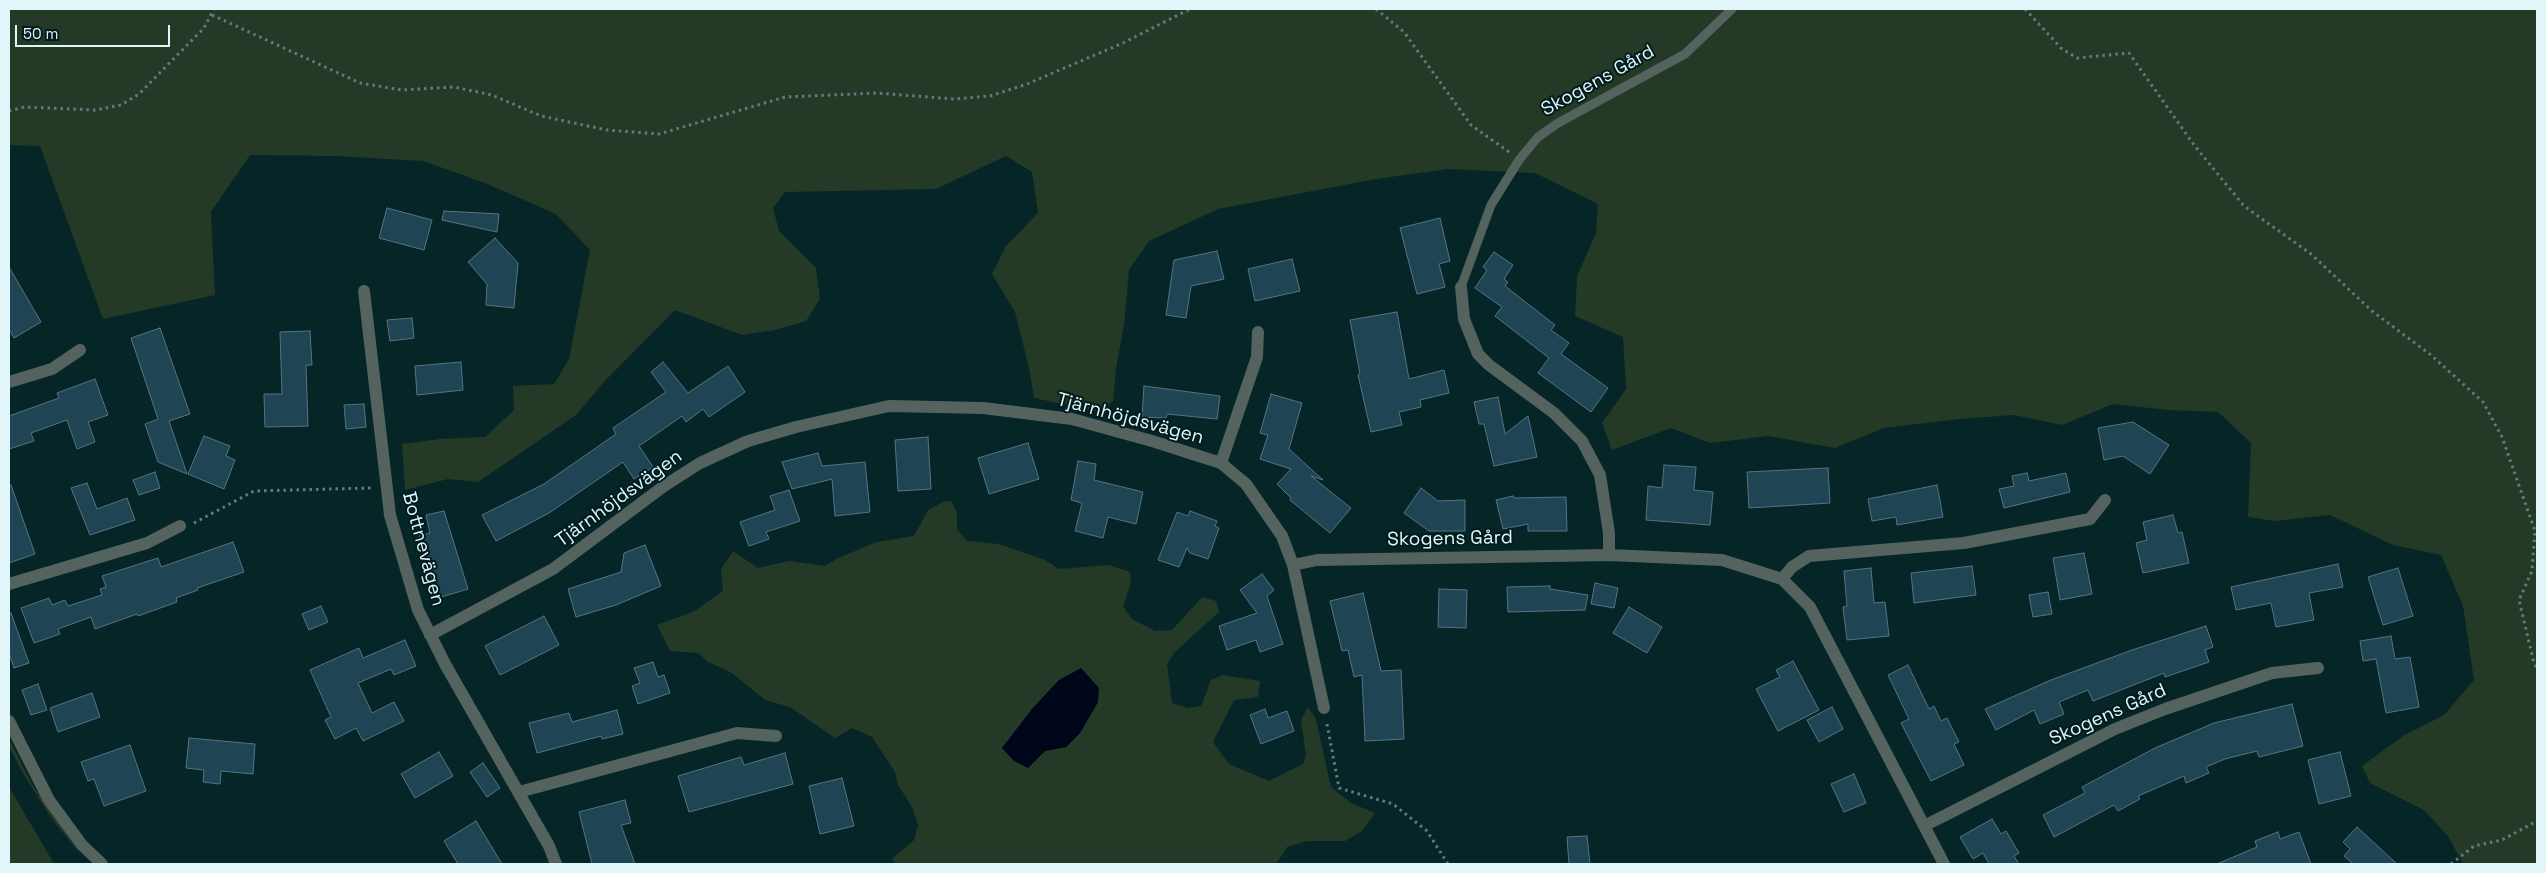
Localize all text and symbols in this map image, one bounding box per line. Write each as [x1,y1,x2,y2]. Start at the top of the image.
scale bar [18,15,172,47]
text: 50 m [23,24,58,43]
street label: Skogens Gård [1538,41,1658,121]
street label: Tjärnhöjdsvägen [1054,388,1206,450]
street label: Tjärnhöjdsvägen [551,445,687,553]
street label: Bottnevägen [397,489,449,609]
street label: Skogens Gård [1387,527,1513,551]
street label: Skogens Gård [2046,679,2170,751]

